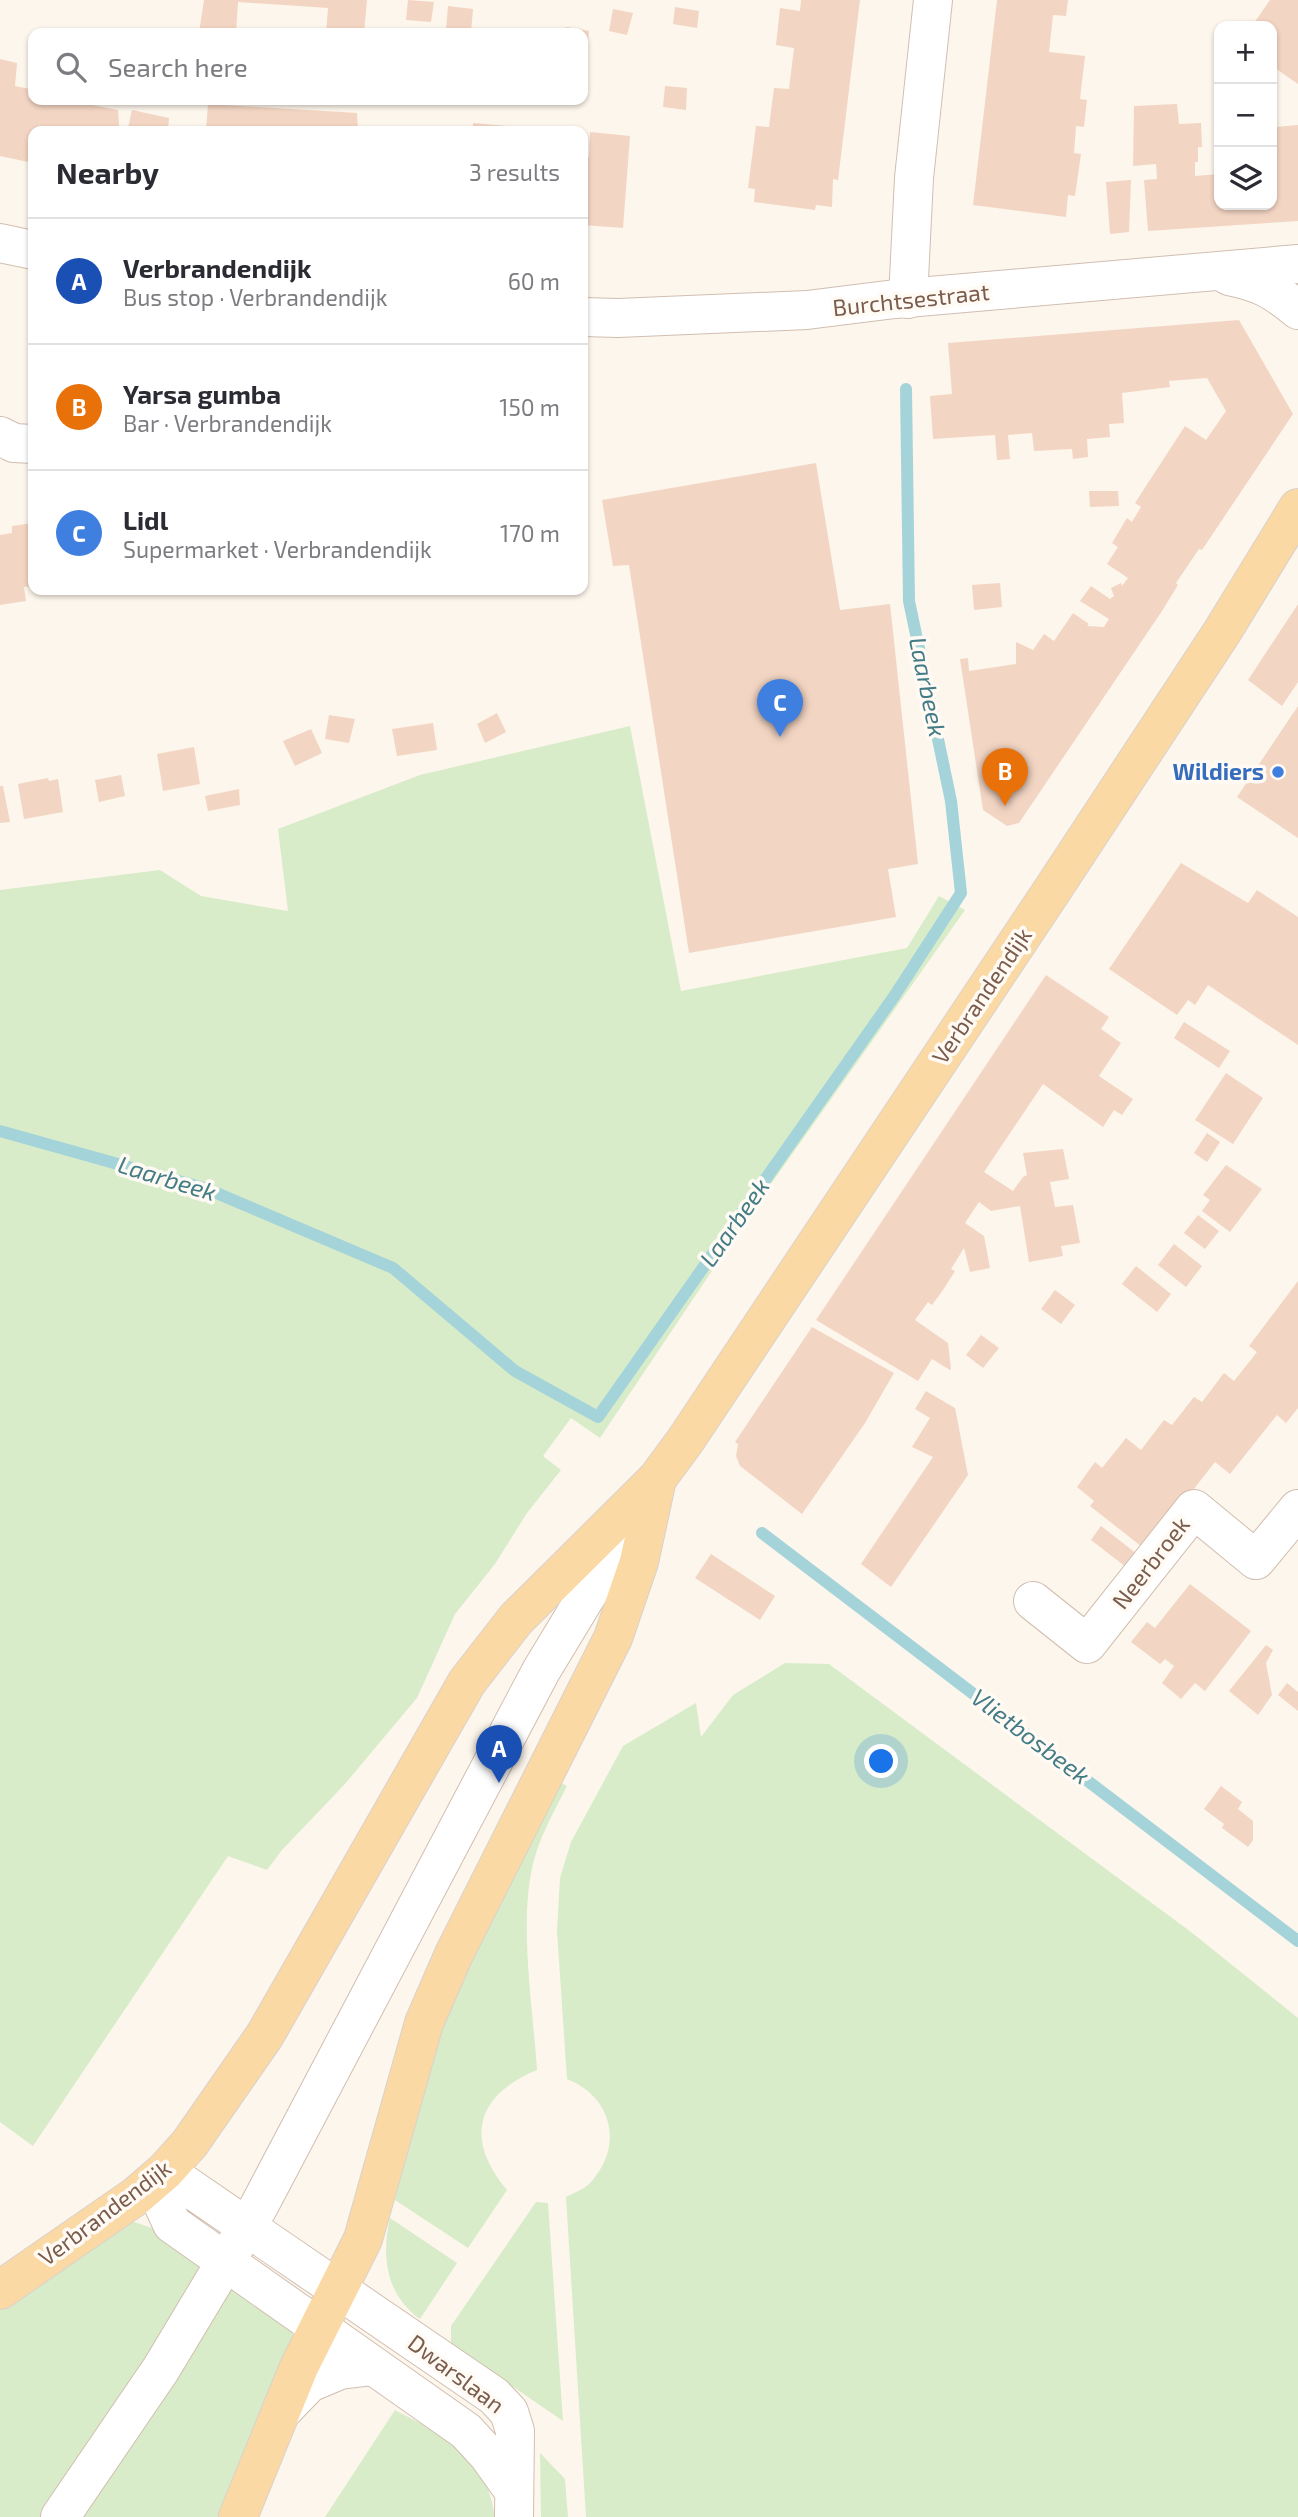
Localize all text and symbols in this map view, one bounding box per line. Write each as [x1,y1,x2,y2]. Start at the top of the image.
map controls [1214,21,1277,210]
button: + [1214,21,1277,84]
search box [28,28,588,105]
icon: search [52,48,90,86]
text: Search here [108,51,248,82]
button: − [1214,84,1277,147]
button: layers [1214,147,1277,210]
text: Nearby [56,154,159,190]
text: 3 results [469,158,560,186]
text: Verbrandendijk [123,252,312,283]
text: A [71,267,87,295]
text: 60 m [508,267,560,295]
street label: Burchtsestraat [831,277,991,321]
text: Bus stop · Verbrandendijk [123,283,387,311]
text: Yarsa gumba [123,378,281,409]
text: B [72,393,86,421]
text: 150 m [499,393,560,421]
text: Bar · Verbrandendijk [123,409,332,437]
text: Lidl [123,504,168,535]
text: C [72,519,86,547]
text: 170 m [500,519,560,547]
text: Supermarket · Verbrandendijk [123,535,432,563]
water label: Laarbeek [904,634,953,739]
pin: C [757,679,803,737]
pin: B [982,748,1028,806]
place label: Wildiers [1173,757,1264,785]
marker: Wildiers [1270,764,1286,780]
street label: Verbrandendijk [925,922,1037,1069]
water label: Laarbeek [115,1149,220,1206]
water label: Laarbeek [693,1172,775,1272]
street label: Neerbroek [1106,1510,1195,1614]
water label: Vlietbosbeek [966,1682,1096,1790]
pin: A [476,1725,522,1783]
your location [864,1744,898,1778]
street label: Verbrandendijk [33,2153,176,2271]
street label: Dwarslaan [403,2328,510,2418]

